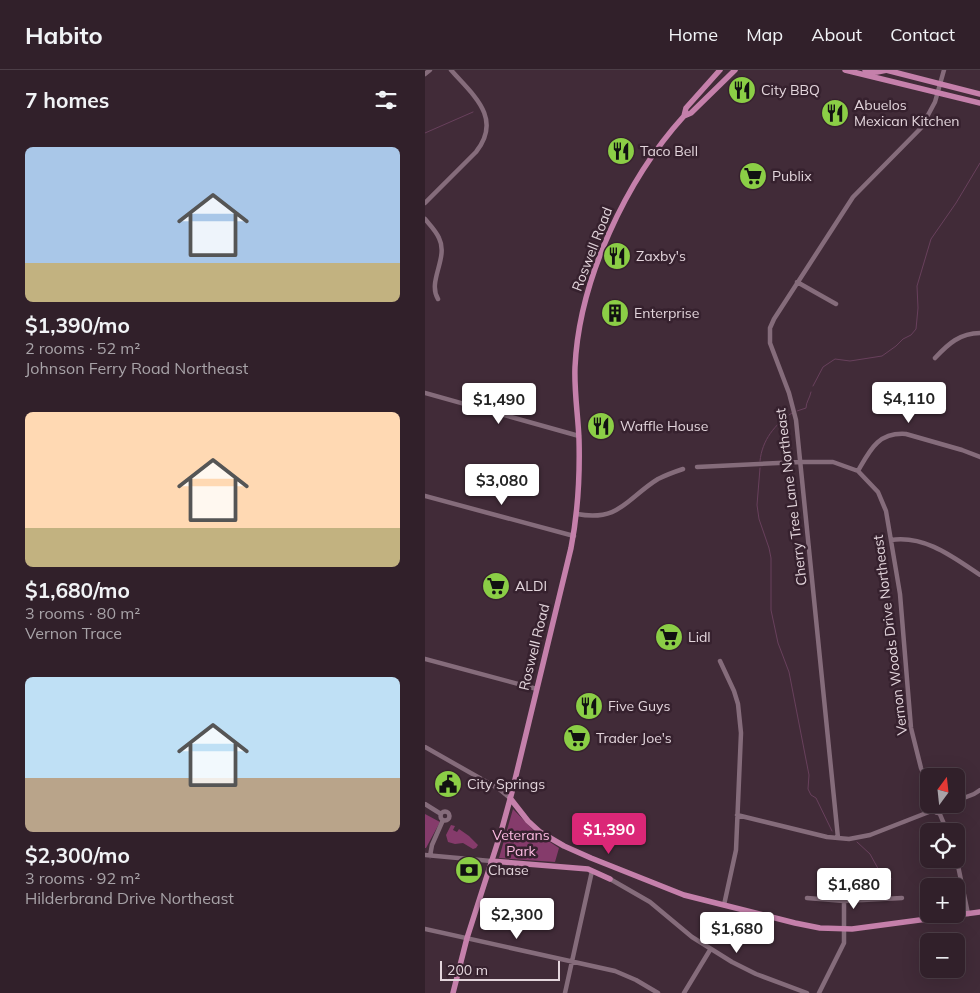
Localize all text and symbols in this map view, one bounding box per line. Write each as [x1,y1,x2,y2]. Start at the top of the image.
text: Habito [25,20,103,50]
text: Home [668,23,718,46]
text: Map [746,23,783,46]
text: About [811,23,862,46]
text: Contact [890,23,955,46]
restaurant icon: City BBQ [727,75,757,105]
place label: City BBQ [761,81,820,99]
icon: filters [372,86,400,114]
text: 7 homes [25,87,109,113]
place label: Abuelos Mexican Kitchen [854,96,960,130]
restaurant icon: Abuelos Mexican Kitchen [820,98,850,128]
restaurant icon: Taco Bell [606,136,636,166]
place label: Taco Bell [640,142,698,160]
supermarket icon: Publix [738,161,768,191]
place label: Publix [772,167,812,185]
icon: home [168,180,258,270]
street label: Roswell Road [568,204,616,294]
restaurant icon: Zaxby's [602,241,632,271]
place label: Zaxby's [636,247,686,265]
building icon: Enterprise [600,298,630,328]
place label: Enterprise [634,304,699,322]
text: $1,390/mo [25,312,130,338]
text: 2 rooms · 52 m² [25,338,140,358]
text: Johnson Ferry Road Northeast [25,358,248,378]
pin: $1,490 [458,382,540,425]
pin: $4,110 [868,382,950,424]
text: $4,110 [883,388,935,408]
text: $1,490 [473,389,525,409]
street label: Cherry Tree Lane Northeast [771,407,811,587]
restaurant icon: Waffle House [586,411,616,441]
place label: Waffle House [620,417,708,435]
icon: home [168,445,258,535]
pin: $3,080 [461,464,543,506]
text: $3,080 [476,470,528,490]
street label: Vernon Woods Drive Northeast [869,534,911,736]
supermarket icon: ALDI [481,571,511,601]
text: $1,680/mo [25,577,130,603]
place label: ALDI [515,577,547,595]
street label: Roswell Road [515,602,553,692]
text: 3 rooms · 80 m² [25,603,140,623]
supermarket icon: Lidl [654,622,684,652]
text: Vernon Trace [25,623,122,643]
place label: Lidl [688,628,711,646]
restaurant icon: Five Guys [574,691,604,721]
place label: Five Guys [608,697,670,715]
icon: home [168,710,258,800]
supermarket icon: Trader Joe's [562,723,592,753]
place label: Trader Joe's [596,729,672,747]
north arrow [920,768,965,812]
map controls [920,768,965,978]
public building icon: City Springs [433,769,463,799]
place label: City Springs [467,775,545,793]
pin: $1,390 [568,812,650,855]
text: $1,390 [583,819,635,839]
button: locate [920,823,965,868]
park label: Veterans Park [492,826,550,860]
text: $2,300/mo [25,842,130,868]
bank icon: Chase [454,855,484,885]
place label: Chase [488,861,529,879]
text: 3 rooms · 92 m² [25,868,140,888]
pin: $1,680 [813,868,895,910]
text: $1,680 [828,874,880,894]
button: + [920,878,965,923]
text: Hilderbrand Drive Northeast [25,888,234,908]
pin: $2,300 [476,898,558,940]
text: $2,300 [491,904,543,924]
pin: $1,680 [696,912,778,954]
text: $1,680 [711,918,763,938]
button: − [920,933,965,978]
scale bar [440,958,560,981]
text: 200 m [447,961,488,979]

